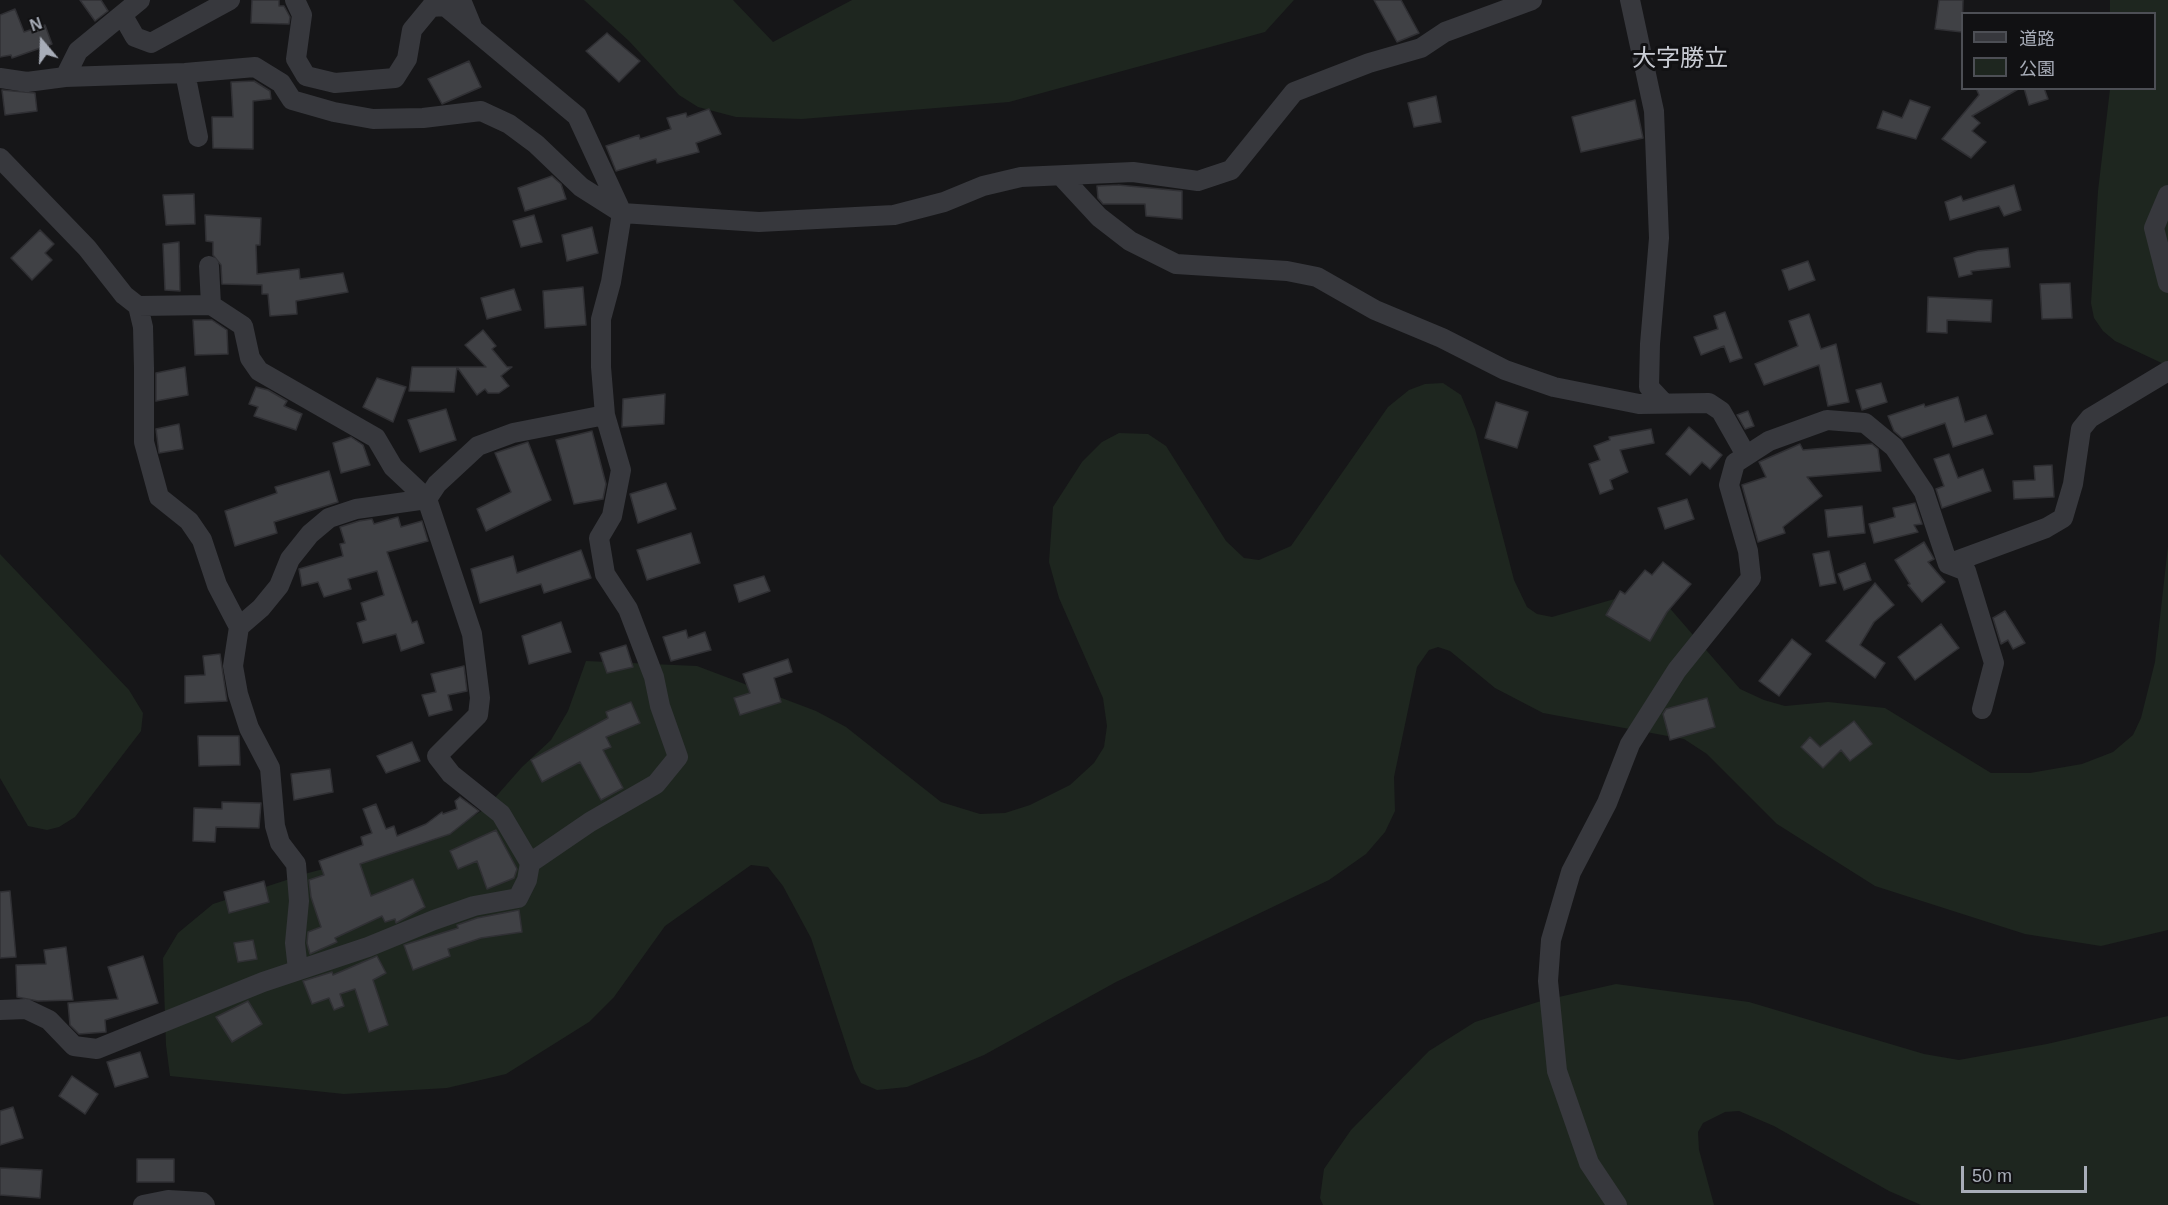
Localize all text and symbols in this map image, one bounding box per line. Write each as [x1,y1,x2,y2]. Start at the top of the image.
north arrow [12,12,72,72]
legend [1961,12,2156,90]
text: N [28,15,44,34]
text: 道路 [2019,29,2055,49]
district label: 大字勝立 [1632,45,1728,73]
text: 公園 [2019,59,2055,79]
scale bar [1964,1154,2090,1192]
text: 50 m [1972,1166,2012,1186]

